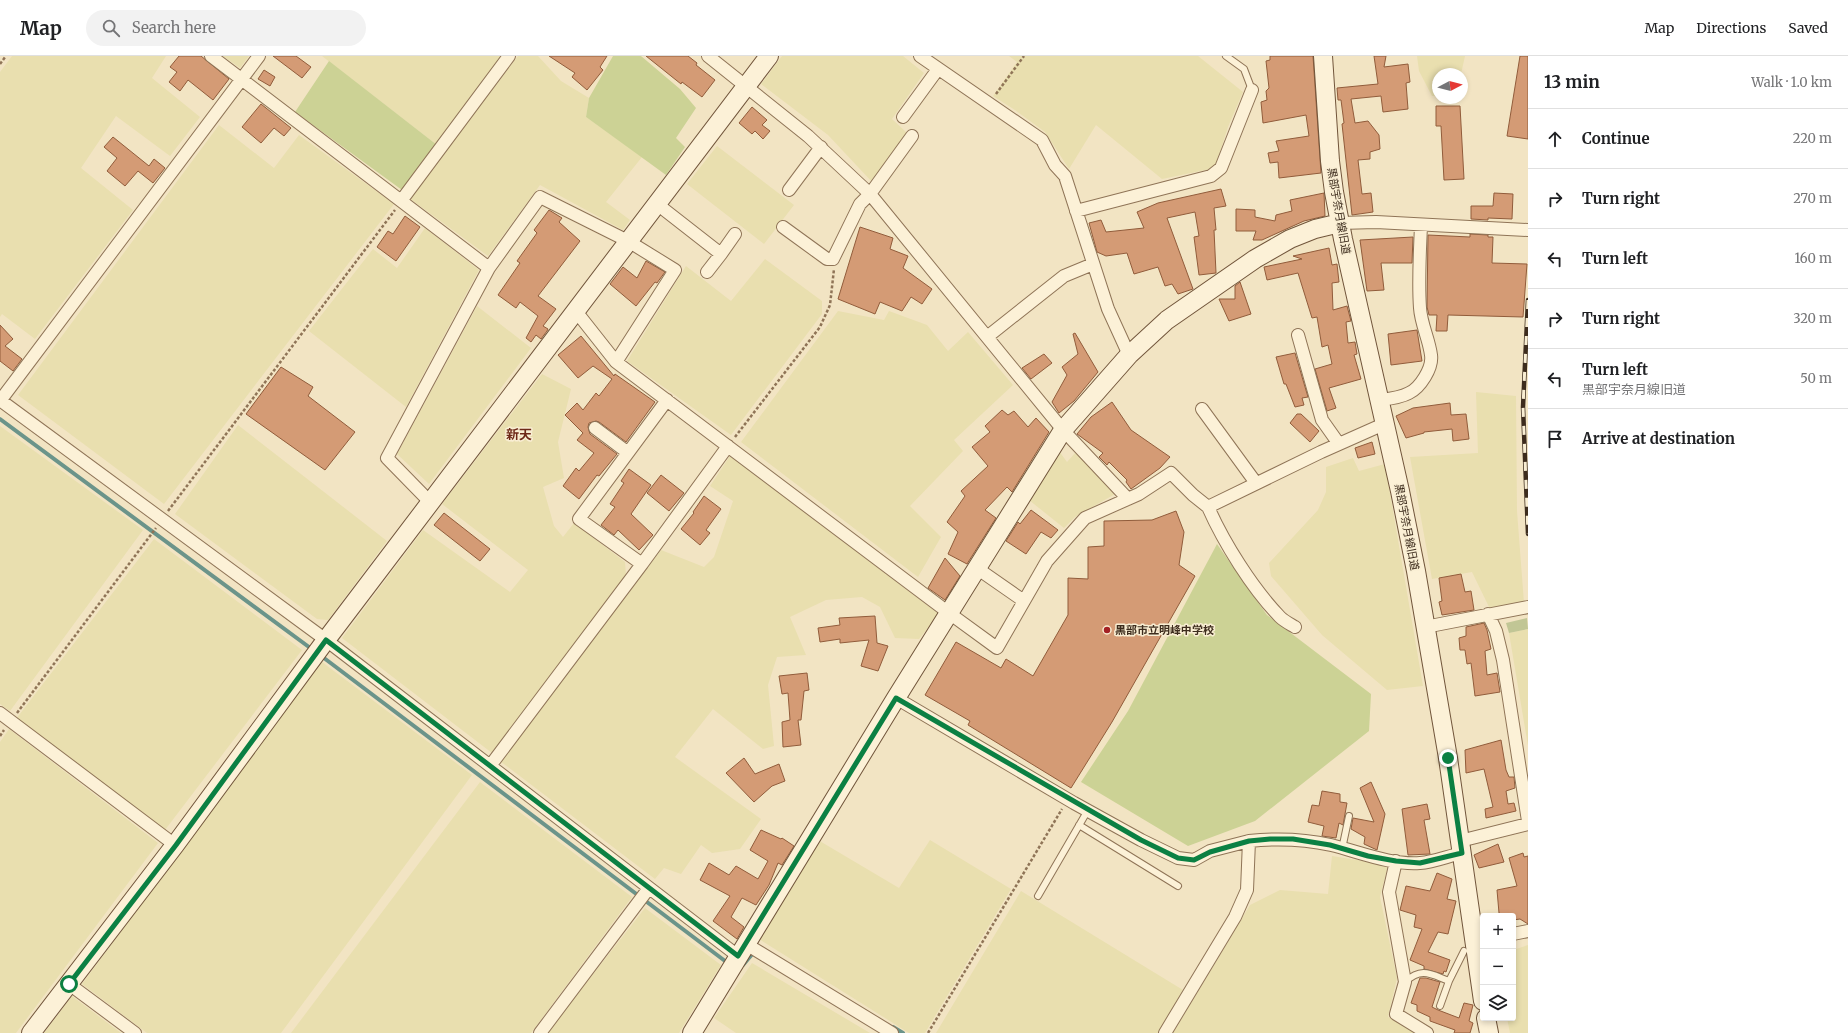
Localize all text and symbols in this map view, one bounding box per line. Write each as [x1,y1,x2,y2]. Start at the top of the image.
search box [86,10,366,46]
text: Map [20,16,62,40]
icon: search [100,17,122,39]
text: Search here [132,18,216,37]
text: Map [1644,19,1674,37]
text: Directions [1696,19,1766,37]
text: Saved [1788,19,1828,37]
north arrow [1432,68,1468,104]
text: 13 min [1544,71,1600,93]
text: Walk · 1.0 km [1751,74,1832,91]
icon: ahead [1544,128,1566,150]
text: Continue [1582,129,1650,148]
text: 220 m [1793,130,1832,147]
street label: 黒部宇奈月線旧道 [1324,166,1354,256]
icon: right [1544,188,1566,210]
text: Turn right [1582,189,1660,208]
text: 270 m [1793,190,1832,207]
icon: left [1544,248,1566,270]
text: Turn left [1582,249,1648,268]
text: 160 m [1794,250,1832,267]
icon: right [1544,308,1566,330]
text: Turn right [1582,309,1660,328]
text: 320 m [1793,310,1832,327]
text: Turn left [1582,360,1648,379]
icon: left [1544,368,1566,390]
text: 50 m [1800,370,1832,387]
text: 黒部宇奈月線旧道 [1582,381,1686,398]
district label: 新天 [506,426,532,443]
icon: arrive [1544,428,1566,450]
text: Arrive at destination [1582,429,1735,448]
street label: 黒部宇奈月線旧道 [1392,482,1422,572]
place label: 黒部市立明峰中学校 [1115,623,1214,637]
marker: 黒部市立明峰中学校 [1102,625,1112,635]
route end [1439,749,1457,767]
map controls [1480,913,1516,1021]
button: + [1480,913,1516,949]
button: − [1480,949,1516,985]
route start [60,975,78,993]
button: layers [1480,985,1516,1021]

